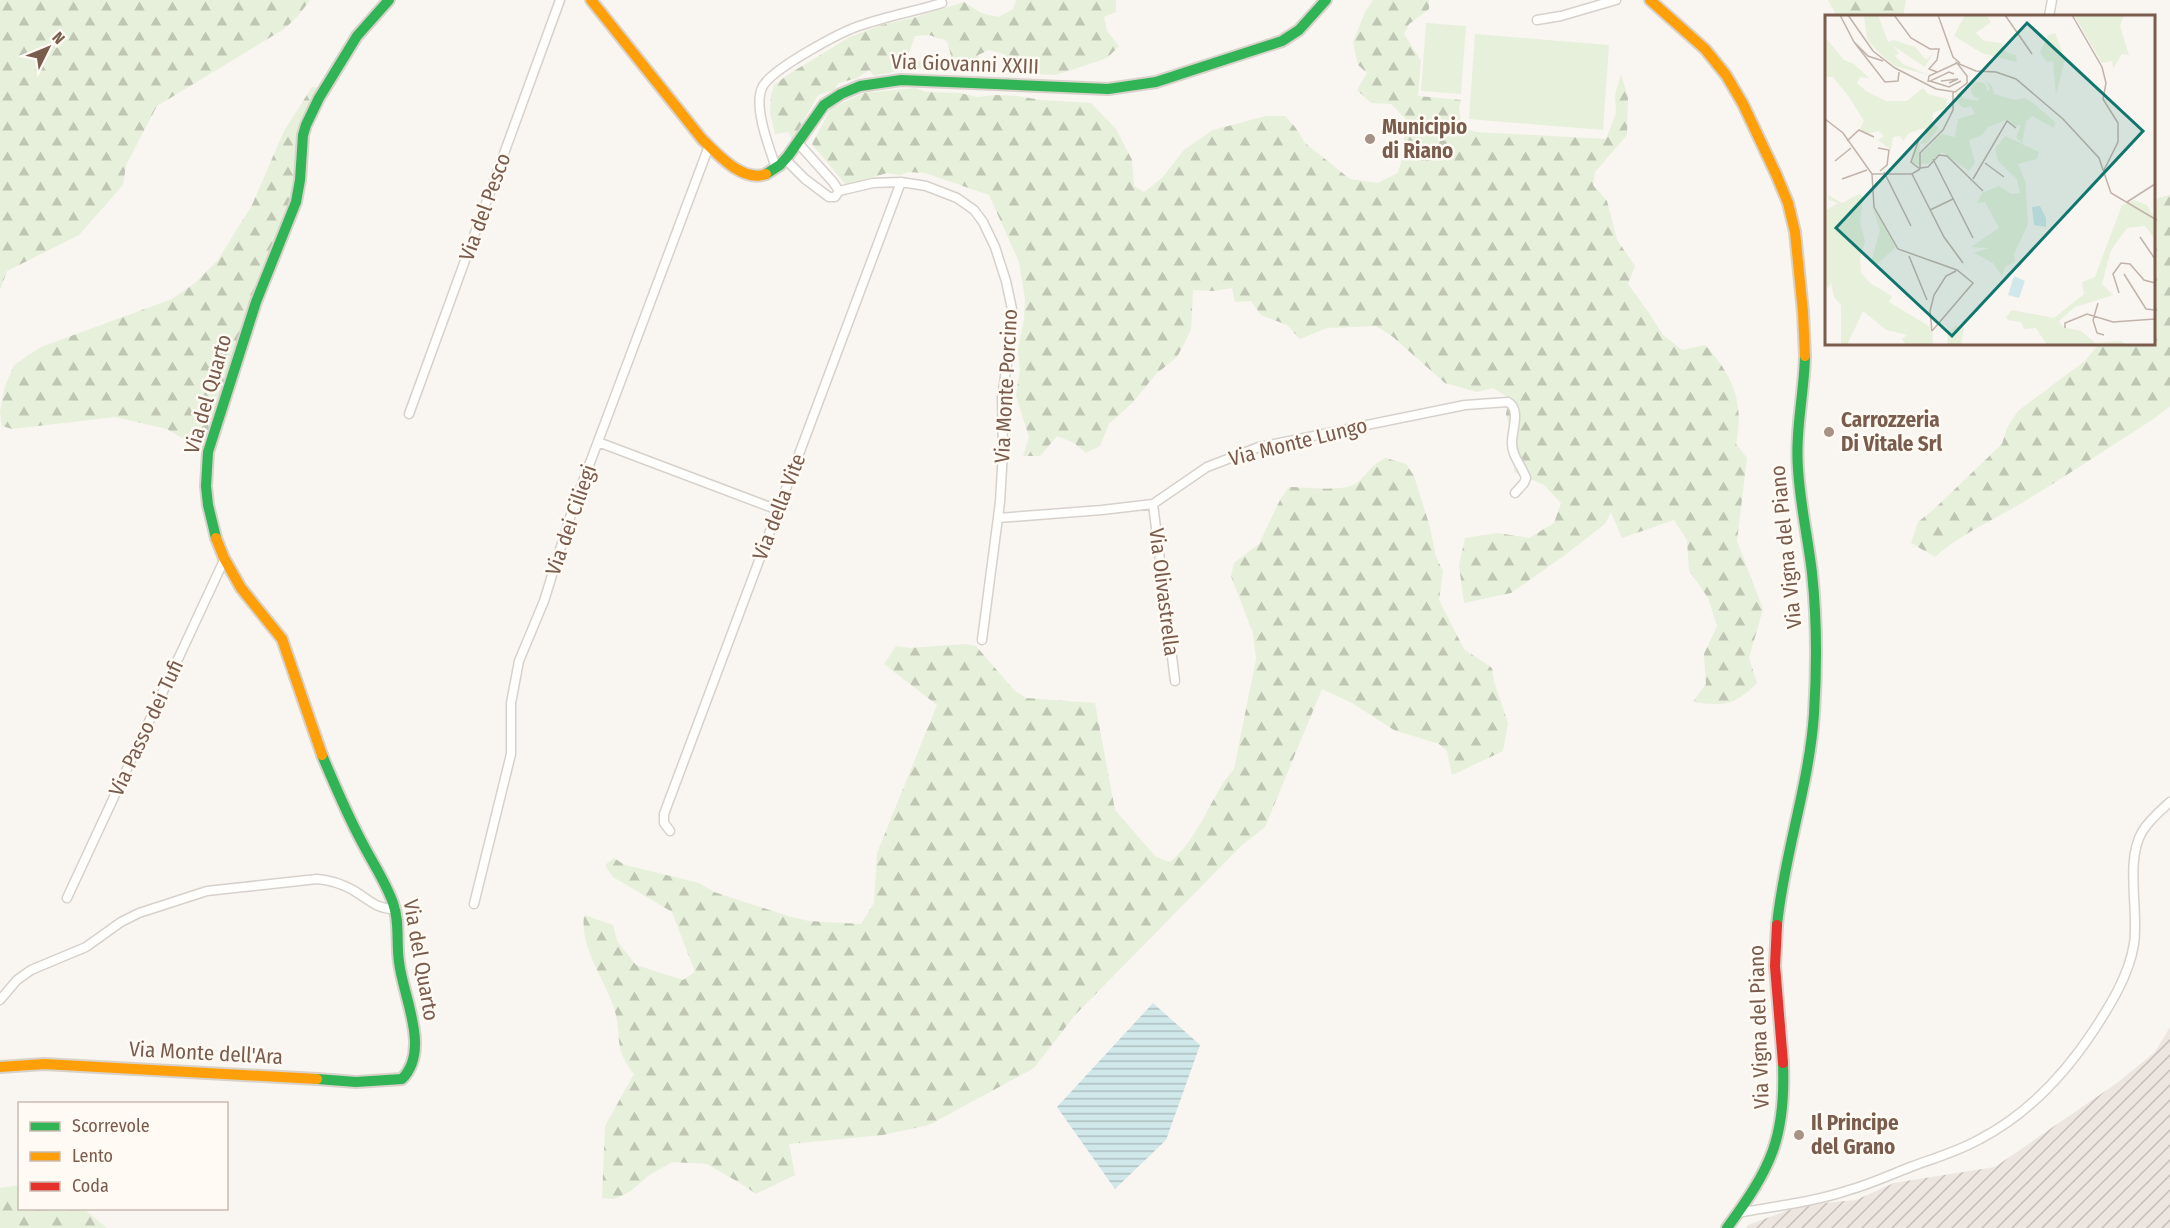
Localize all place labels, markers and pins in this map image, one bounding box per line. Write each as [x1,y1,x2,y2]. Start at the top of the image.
place label: Municipio di Riano [1382,114,1467,164]
marker: Municipio di Riano [1363,132,1377,146]
place label: Carrozzeria Di Vitale Srl [1841,407,1942,457]
marker: Carrozzeria Di Vitale Srl [1822,425,1836,439]
place label: Il Principe del Grano [1811,1110,1899,1160]
marker: Il Principe del Grano [1792,1128,1806,1142]

